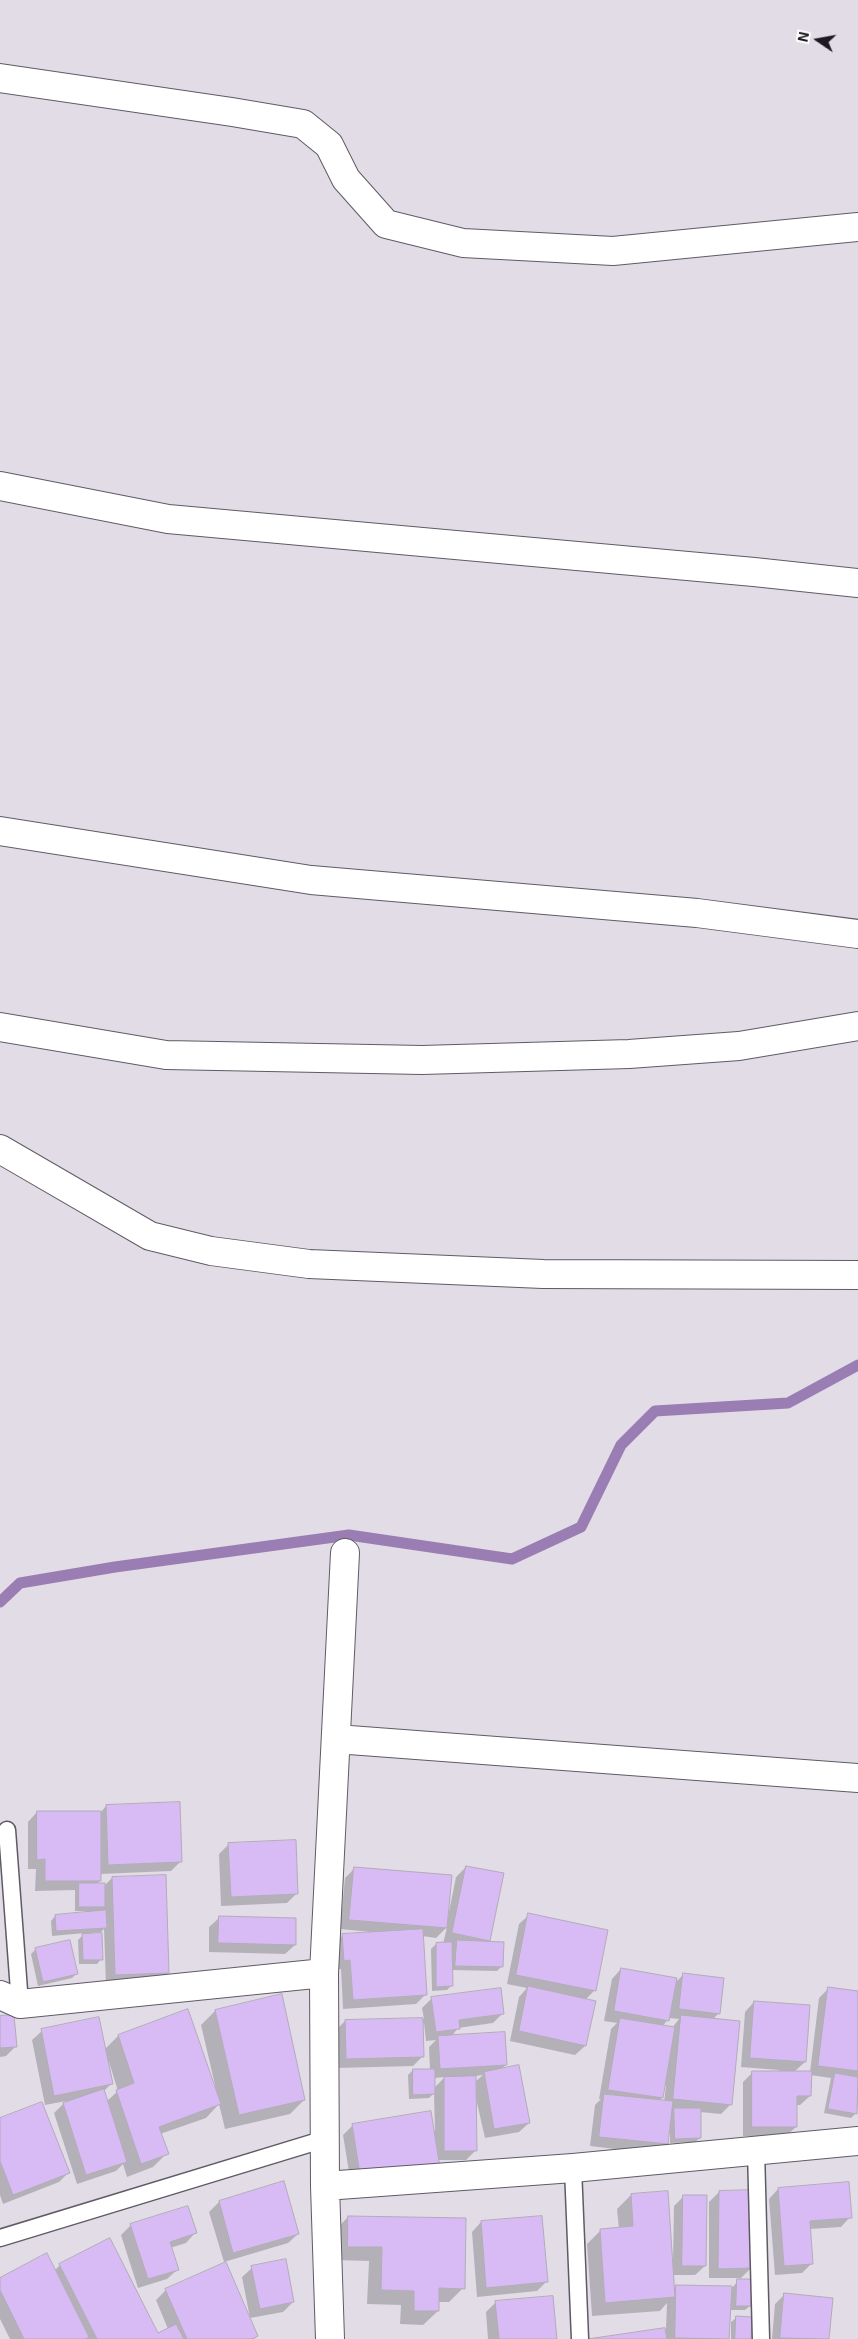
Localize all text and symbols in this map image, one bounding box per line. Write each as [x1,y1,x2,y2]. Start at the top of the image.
north arrow [793,15,843,65]
text: N [793,30,812,43]

